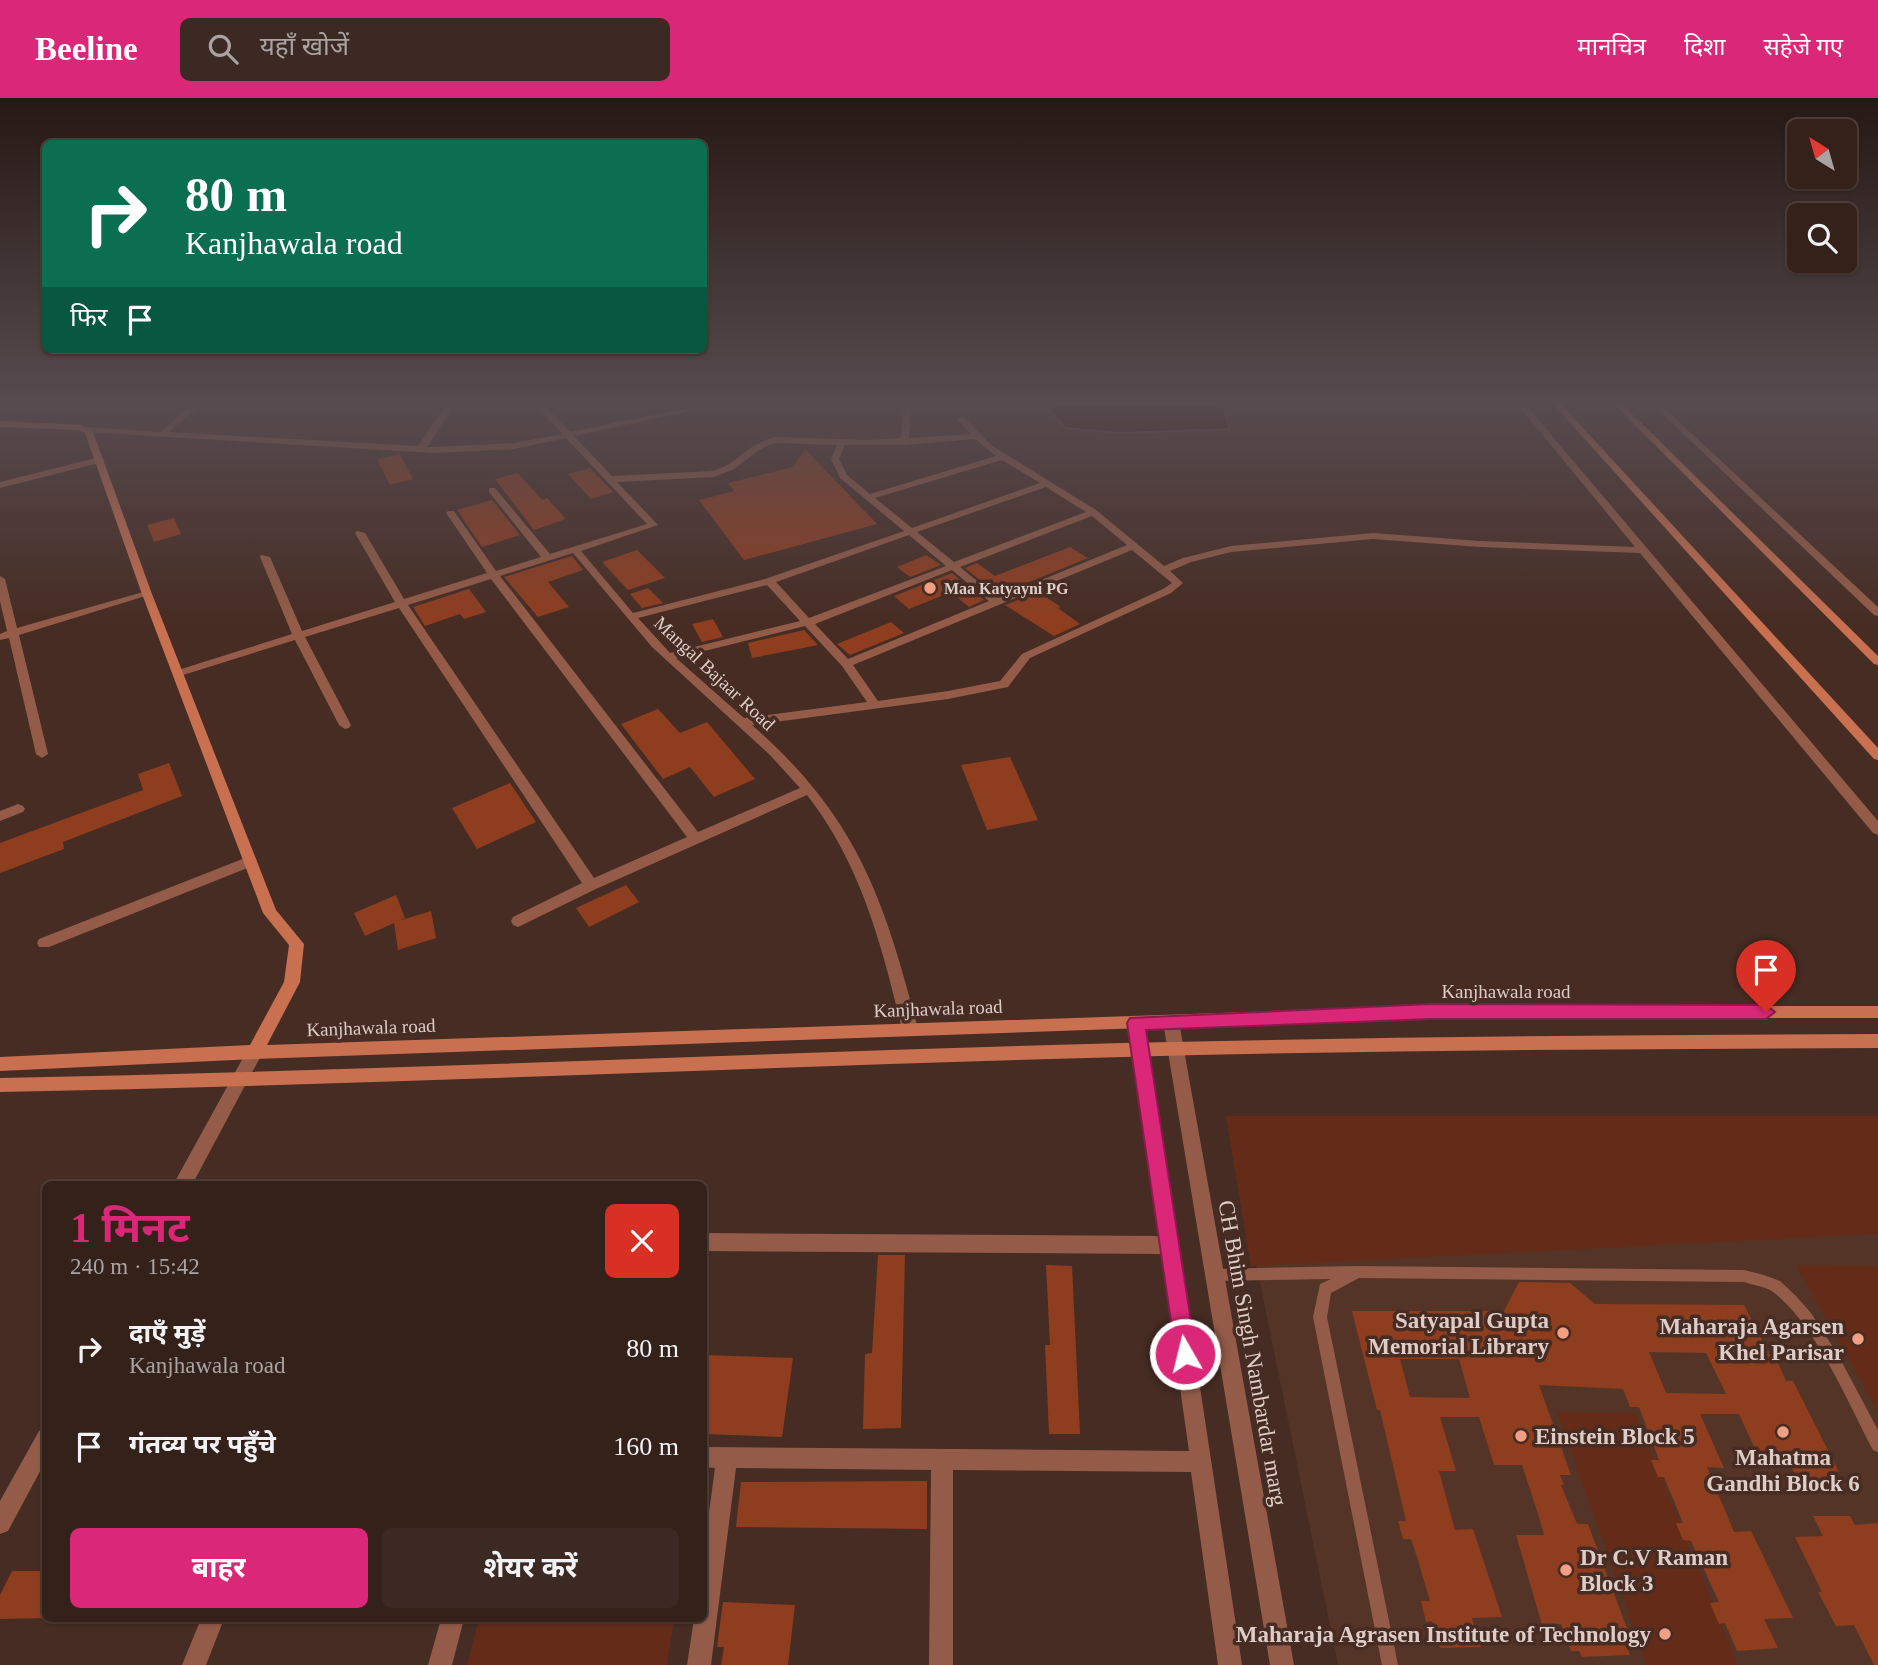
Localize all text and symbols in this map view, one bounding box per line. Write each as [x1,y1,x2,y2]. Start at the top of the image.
search box [180,18,670,81]
icon: search [204,30,242,68]
text: Beeline [35,31,138,67]
text: यहाँ खोजें [260,32,349,61]
text: मानचित्र [1577,34,1646,60]
text: दिशा [1684,34,1725,60]
text: सहेजे गए [1763,34,1843,60]
north arrow [1787,119,1857,189]
map controls [1787,119,1857,273]
text: 80 m [185,167,287,222]
icon: right [70,168,161,259]
button: search [1787,203,1857,273]
text: Kanjhawala road [185,225,403,261]
icon: arrive [121,301,159,339]
text: फिर [70,303,107,332]
marker: Maa Katyayni PG [922,580,938,596]
place label: Maa Katyayni PG [944,580,1069,598]
street label: Mangal Bajaar Road [650,612,780,735]
pin [1736,940,1796,1012]
icon: arrive [1747,951,1785,989]
street label: Kanjhawala road [1441,981,1571,1002]
street label: Kanjhawala road [873,996,1003,1021]
street label: Kanjhawala road [306,1015,436,1040]
street label: CH Bhim Singh Nambardar marg [1213,1198,1292,1508]
button: close [605,1204,679,1278]
text: 1 मिनट [70,1205,190,1251]
text: 240 m · 15:42 [70,1254,200,1279]
place label: Satyapal Gupta Memorial Library [1368,1308,1549,1359]
place label: Maharaja Agarsen Khel Parisar [1659,1314,1844,1365]
position arrow [1148,1317,1222,1391]
text: दाएँ मुड़ें [129,1319,205,1348]
marker: Satyapal Gupta Memorial Library [1555,1325,1571,1341]
icon: right [70,1330,108,1368]
marker: Maharaja Agarsen Khel Parisar [1850,1331,1866,1347]
text: 80 m [626,1334,679,1363]
text: Kanjhawala road [129,1353,285,1378]
place label: Einstein Block 5 [1535,1424,1695,1449]
marker: Mahatma Gandhi Block 6 [1775,1424,1791,1440]
icon: arrive [70,1428,108,1466]
marker: Einstein Block 5 [1513,1428,1529,1444]
text: गंतव्य पर पहुँचे [129,1430,276,1459]
text: 160 m [613,1432,679,1461]
place label: Mahatma Gandhi Block 6 [1706,1445,1860,1496]
button: बाहर [70,1528,368,1608]
button: शेयर करें [382,1528,679,1608]
place label: Dr C.V Raman Block 3 [1580,1545,1728,1596]
marker: Dr C.V Raman Block 3 [1558,1562,1574,1578]
place label: Maharaja Agrasen Institute of Technology [1236,1622,1651,1647]
marker: Maharaja Agrasen Institute of Technology [1657,1626,1673,1642]

